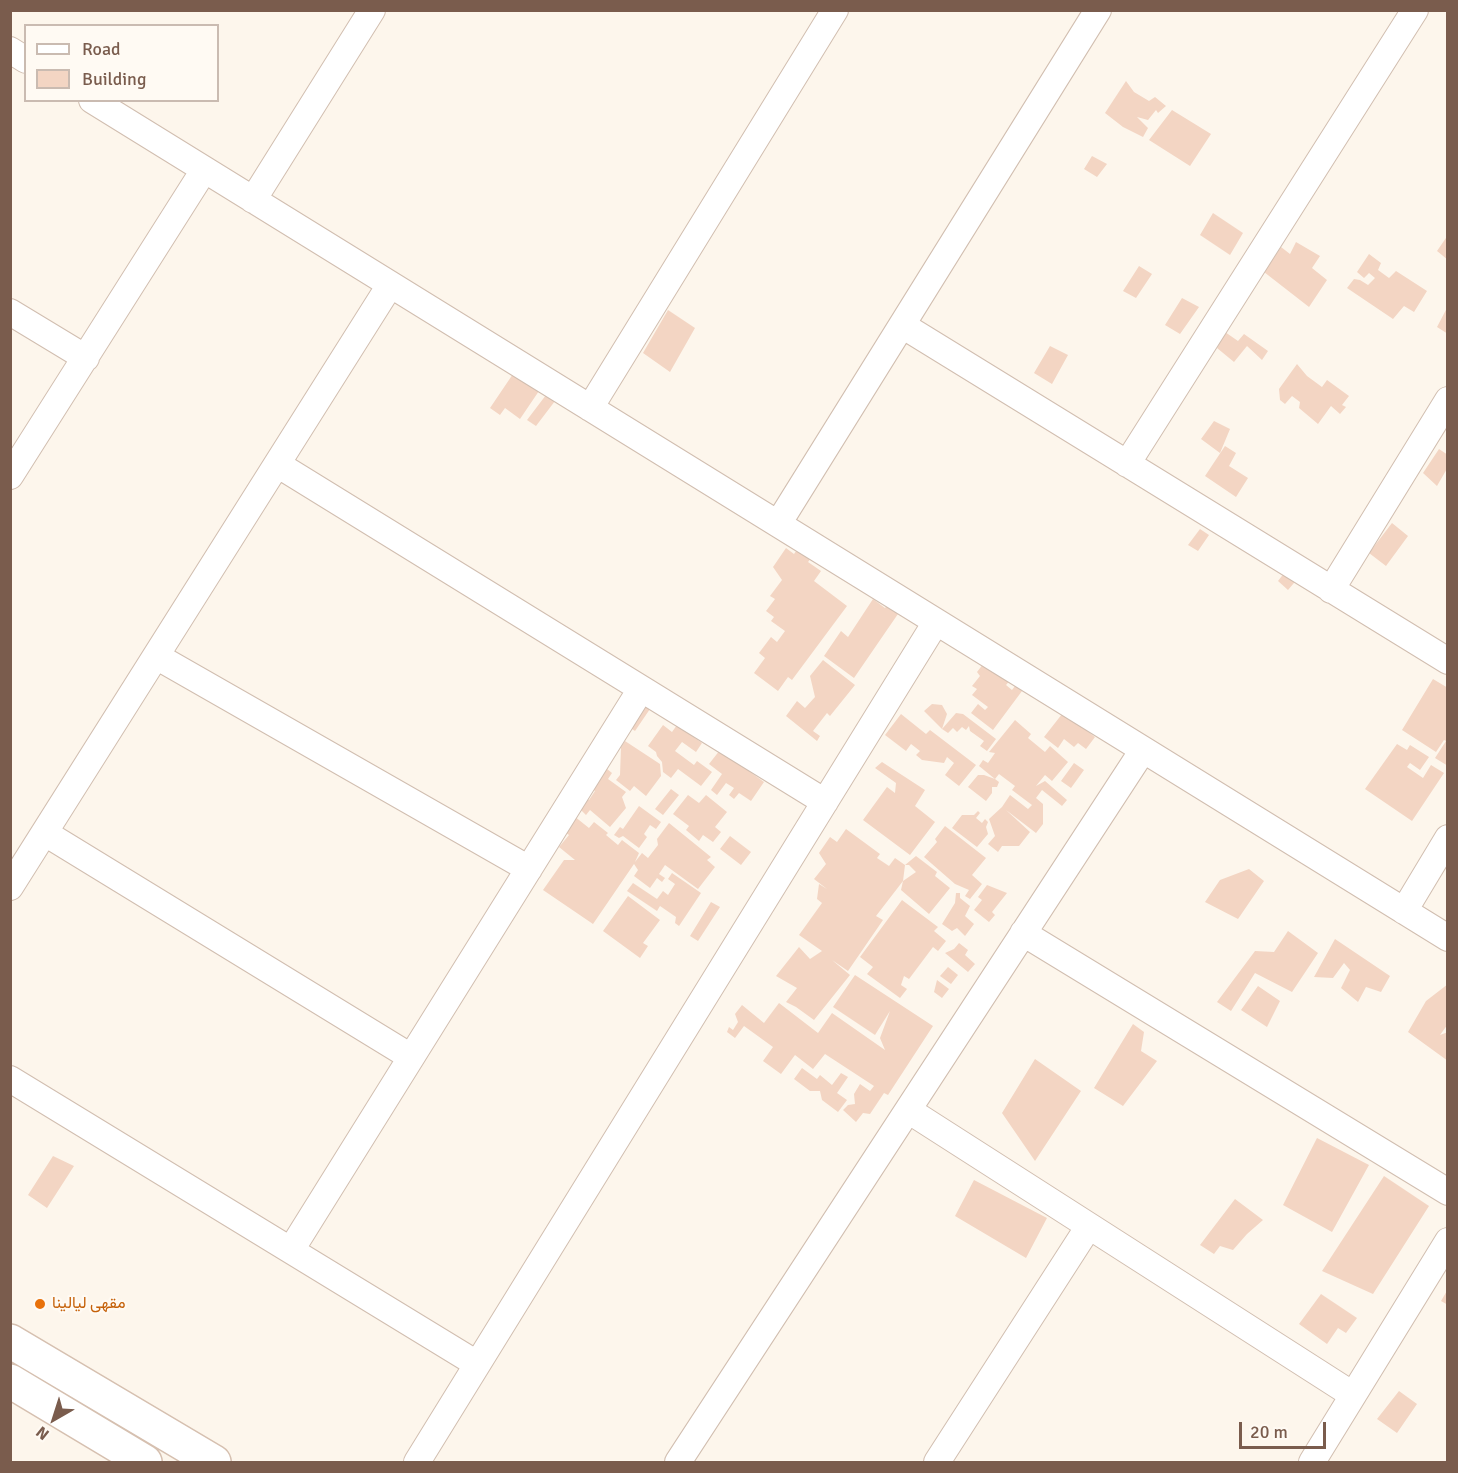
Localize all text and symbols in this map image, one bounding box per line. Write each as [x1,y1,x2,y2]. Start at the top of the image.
legend [24,24,219,102]
text: Road [82,38,121,60]
text: Building [82,68,146,90]
place label: مقهى ليالينا [52,1294,126,1314]
marker: مقهى ليالينا [33,1297,47,1311]
north arrow [24,1389,84,1449]
scale bar [1242,1410,1329,1448]
text: 20 m [1250,1421,1288,1443]
text: N [32,1422,53,1444]

